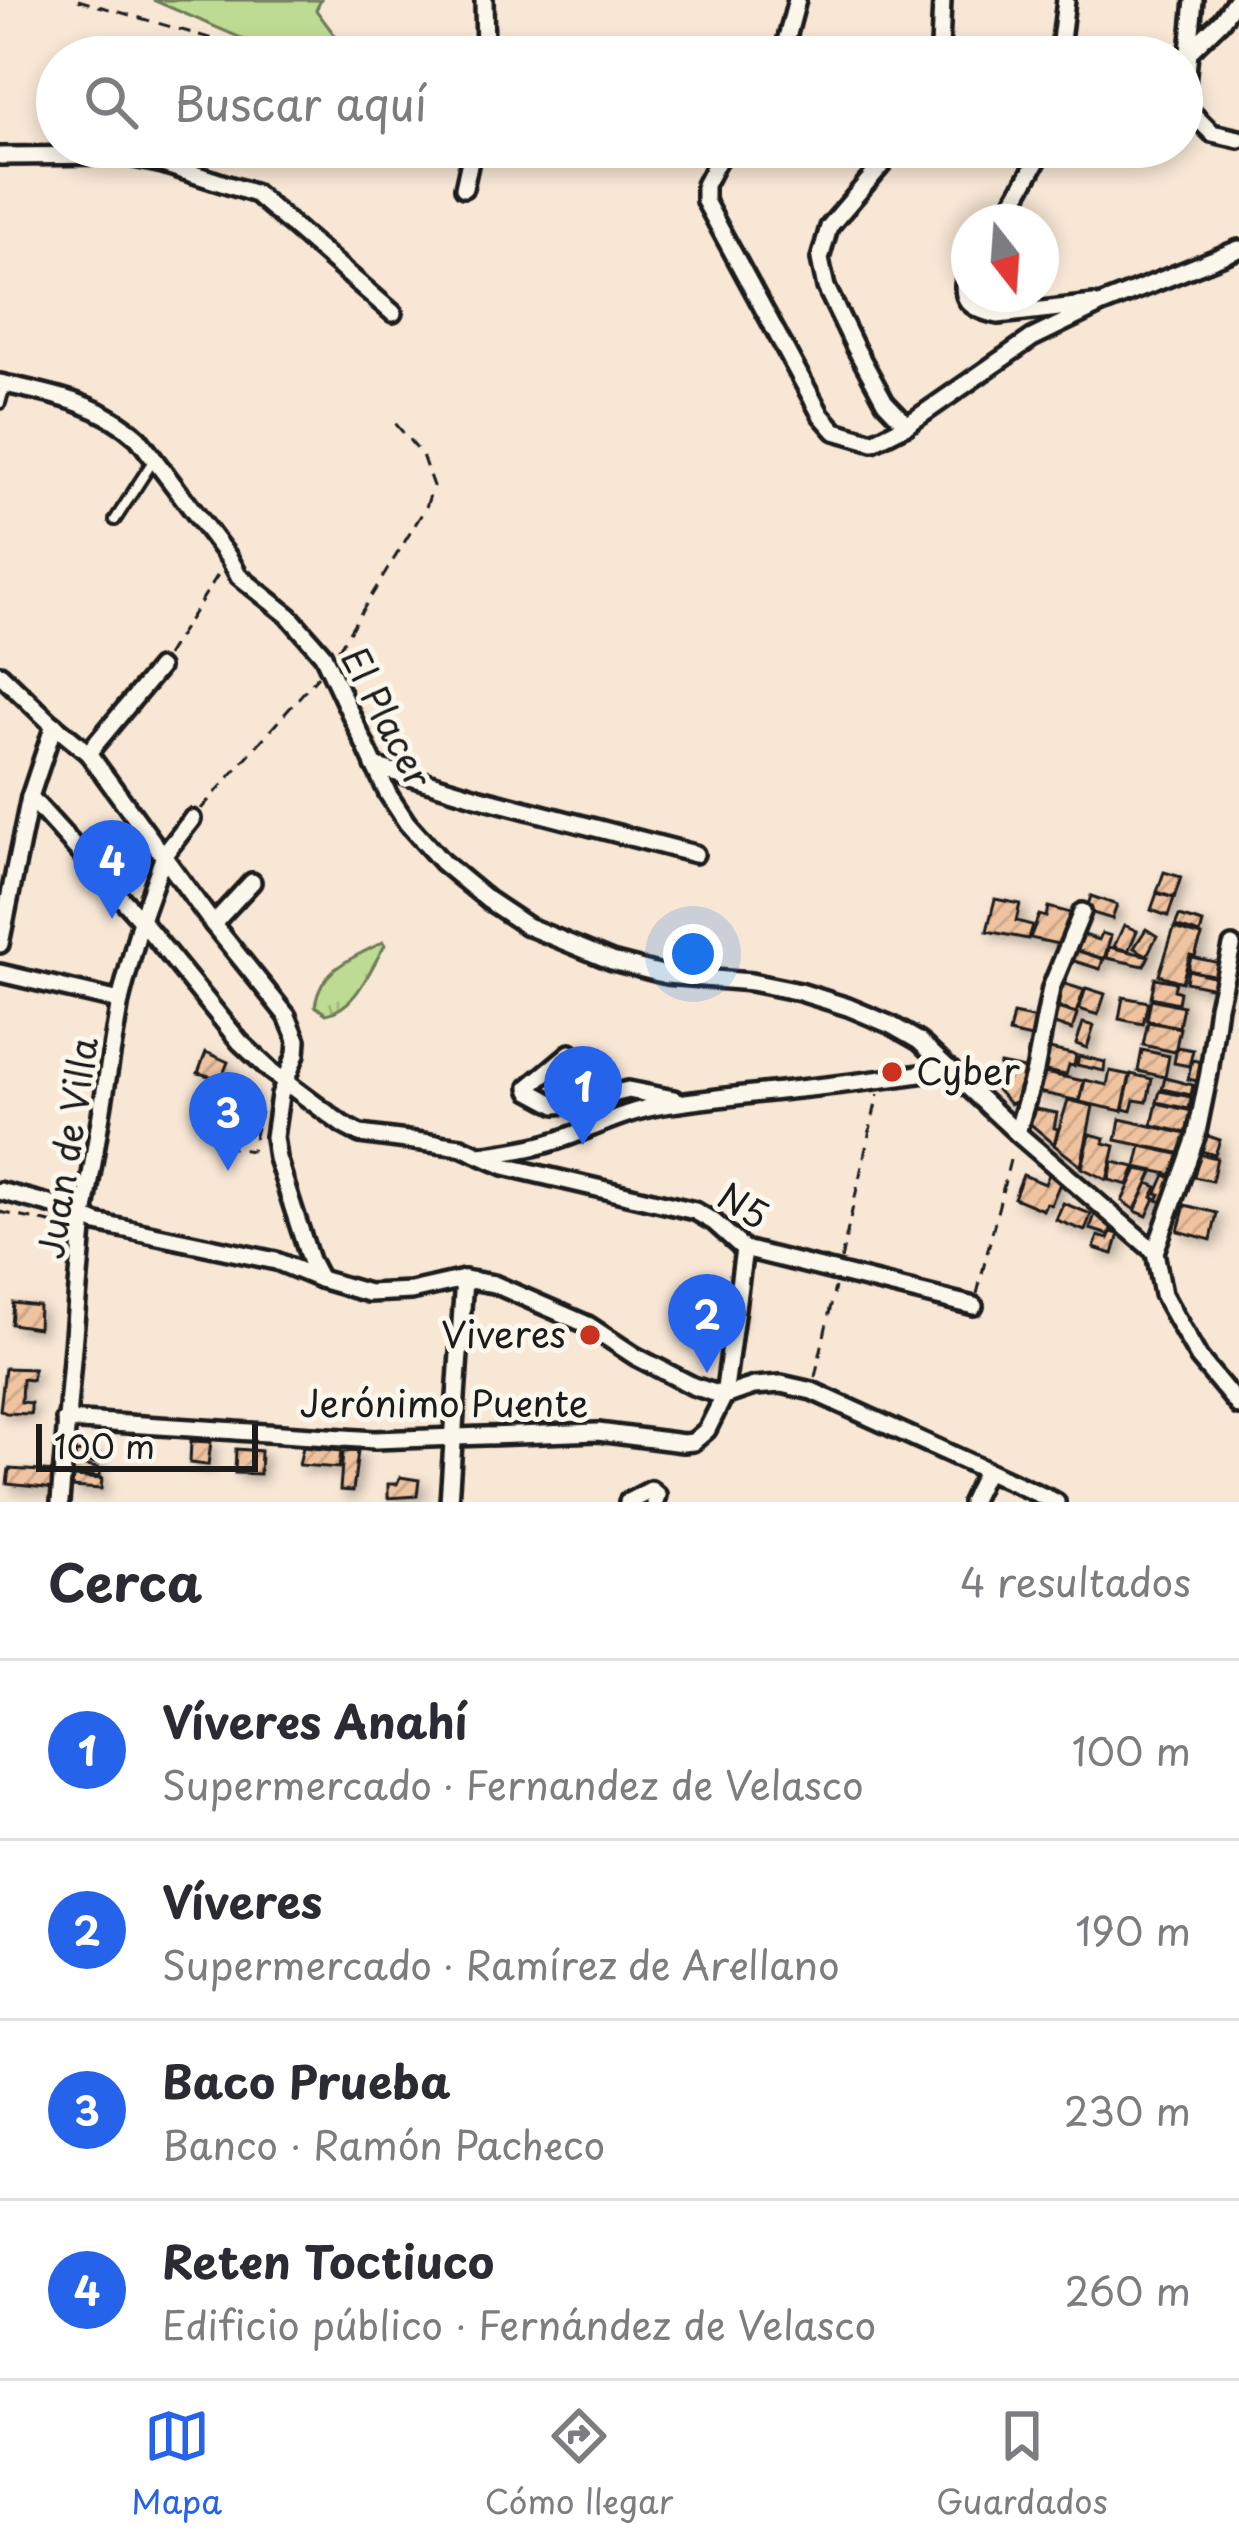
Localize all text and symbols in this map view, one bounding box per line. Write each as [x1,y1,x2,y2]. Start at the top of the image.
search box [36,36,1203,168]
text: Buscar aquí [174,68,427,136]
icon: search [78,69,144,135]
north arrow [951,204,1059,312]
street label: El Placer [329,637,446,797]
pin: 4 [73,820,151,919]
your location [663,924,723,984]
street label: Juan de Villa [22,1032,110,1262]
place label: Cyber [916,1043,1020,1097]
pin: 1 [544,1046,622,1145]
marker: Cyber [879,1059,905,1085]
pin: 3 [189,1072,267,1171]
street label: N5 [708,1168,780,1241]
pin: 2 [668,1274,746,1373]
place label: Viveres [441,1306,566,1360]
marker: Viveres [577,1322,603,1348]
street label: Jerónimo Puente [300,1375,588,1429]
scale bar [36,1418,258,1471]
text: 100 m [54,1420,155,1470]
text: Cerca [48,1542,202,1619]
text: 4 resultados [960,1551,1191,1610]
text: Víveres Anahí [162,1686,467,1754]
text: 1 [78,1720,96,1779]
text: 100 m [1072,1720,1191,1779]
text: Supermercado · Fernandez de Velasco [162,1754,864,1813]
text: Víveres [162,1866,323,1934]
text: 2 [73,1900,101,1959]
text: 190 m [1075,1900,1191,1959]
text: Supermercado · Ramírez de Arellano [162,1934,840,1993]
text: Baco Prueba [162,2046,451,2114]
text: 3 [74,2080,100,2139]
text: 230 m [1064,2080,1191,2139]
text: Banco · Ramón Pacheco [162,2114,605,2173]
text: Reten Toctiuco [162,2226,494,2294]
text: 4 [74,2260,100,2319]
text: 260 m [1064,2260,1191,2319]
text: Edificio público · Fernández de Velasco [162,2294,876,2353]
tab: Mapa [131,2403,222,2525]
tab: Cómo llegar [485,2403,673,2525]
tab: Guardados [936,2403,1108,2525]

